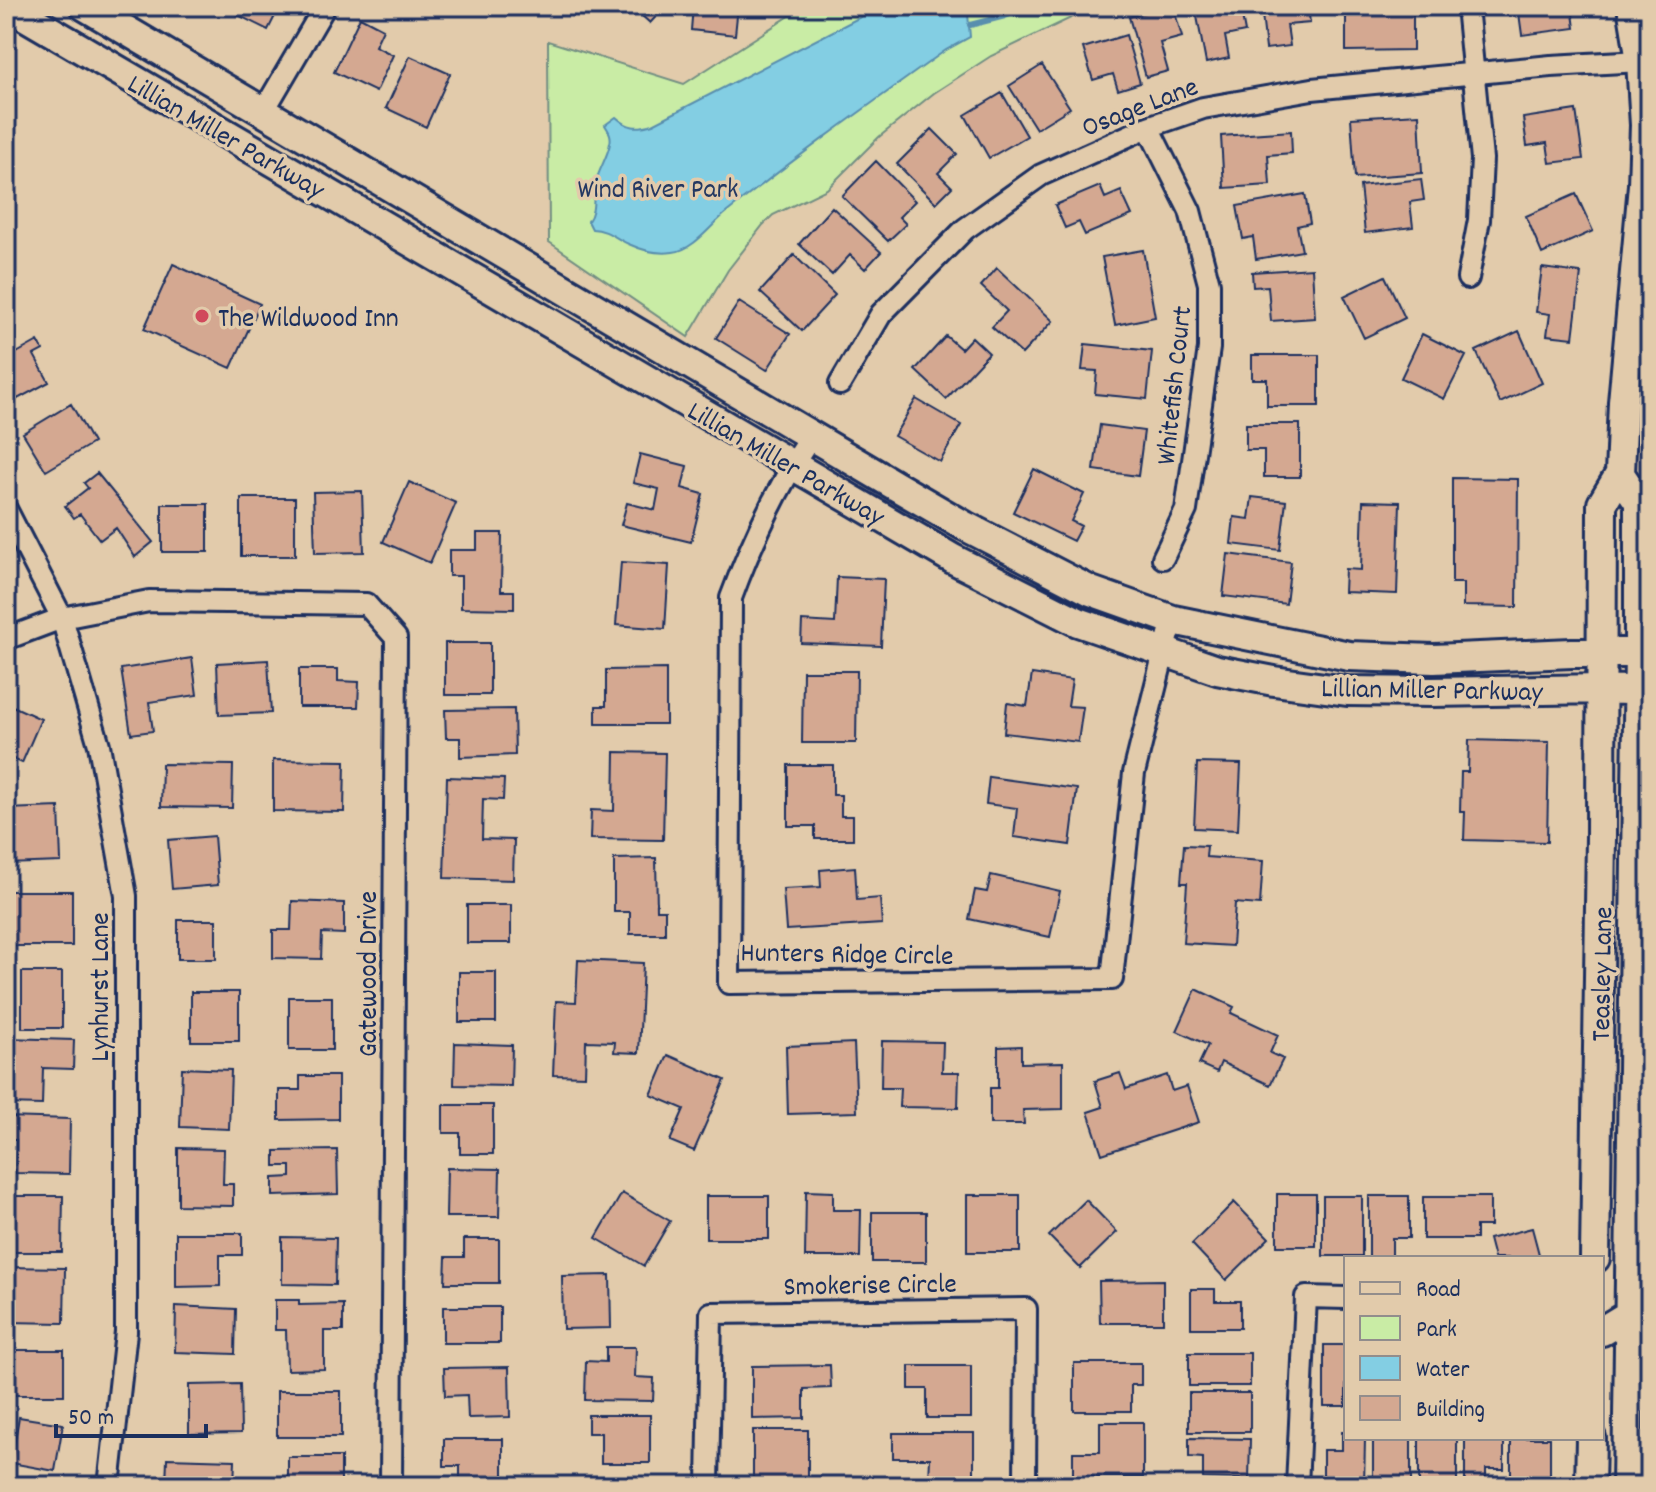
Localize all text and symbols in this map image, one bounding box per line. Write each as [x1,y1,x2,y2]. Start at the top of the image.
street label: Lillian Miller Parkway [118,67,331,212]
street label: Osage Lane [1077,69,1205,150]
park label: Wind River Park [578,172,738,212]
place label: The Wildwood Inn [218,301,399,341]
street label: Whitefish Court [1149,304,1205,467]
marker: The Wildwood Inn [193,307,211,325]
street label: Lillian Miller Parkway [678,394,891,539]
street label: Lillian Miller Parkway [1321,671,1544,715]
street label: Gatewood Drive [351,891,391,1057]
street label: Teasley Lane [1584,906,1626,1042]
street label: Lynhurst Lane [83,912,123,1062]
street label: Hunters Ridge Circle [740,935,954,979]
legend [1344,1256,1604,1440]
street label: Smokerise Circle [783,1266,957,1310]
text: Road [1416,1274,1461,1308]
text: Park [1416,1314,1457,1348]
text: Water [1416,1354,1469,1388]
scale bar [56,1388,206,1438]
text: Building [1416,1394,1485,1428]
text: 50 m [68,1402,114,1436]

